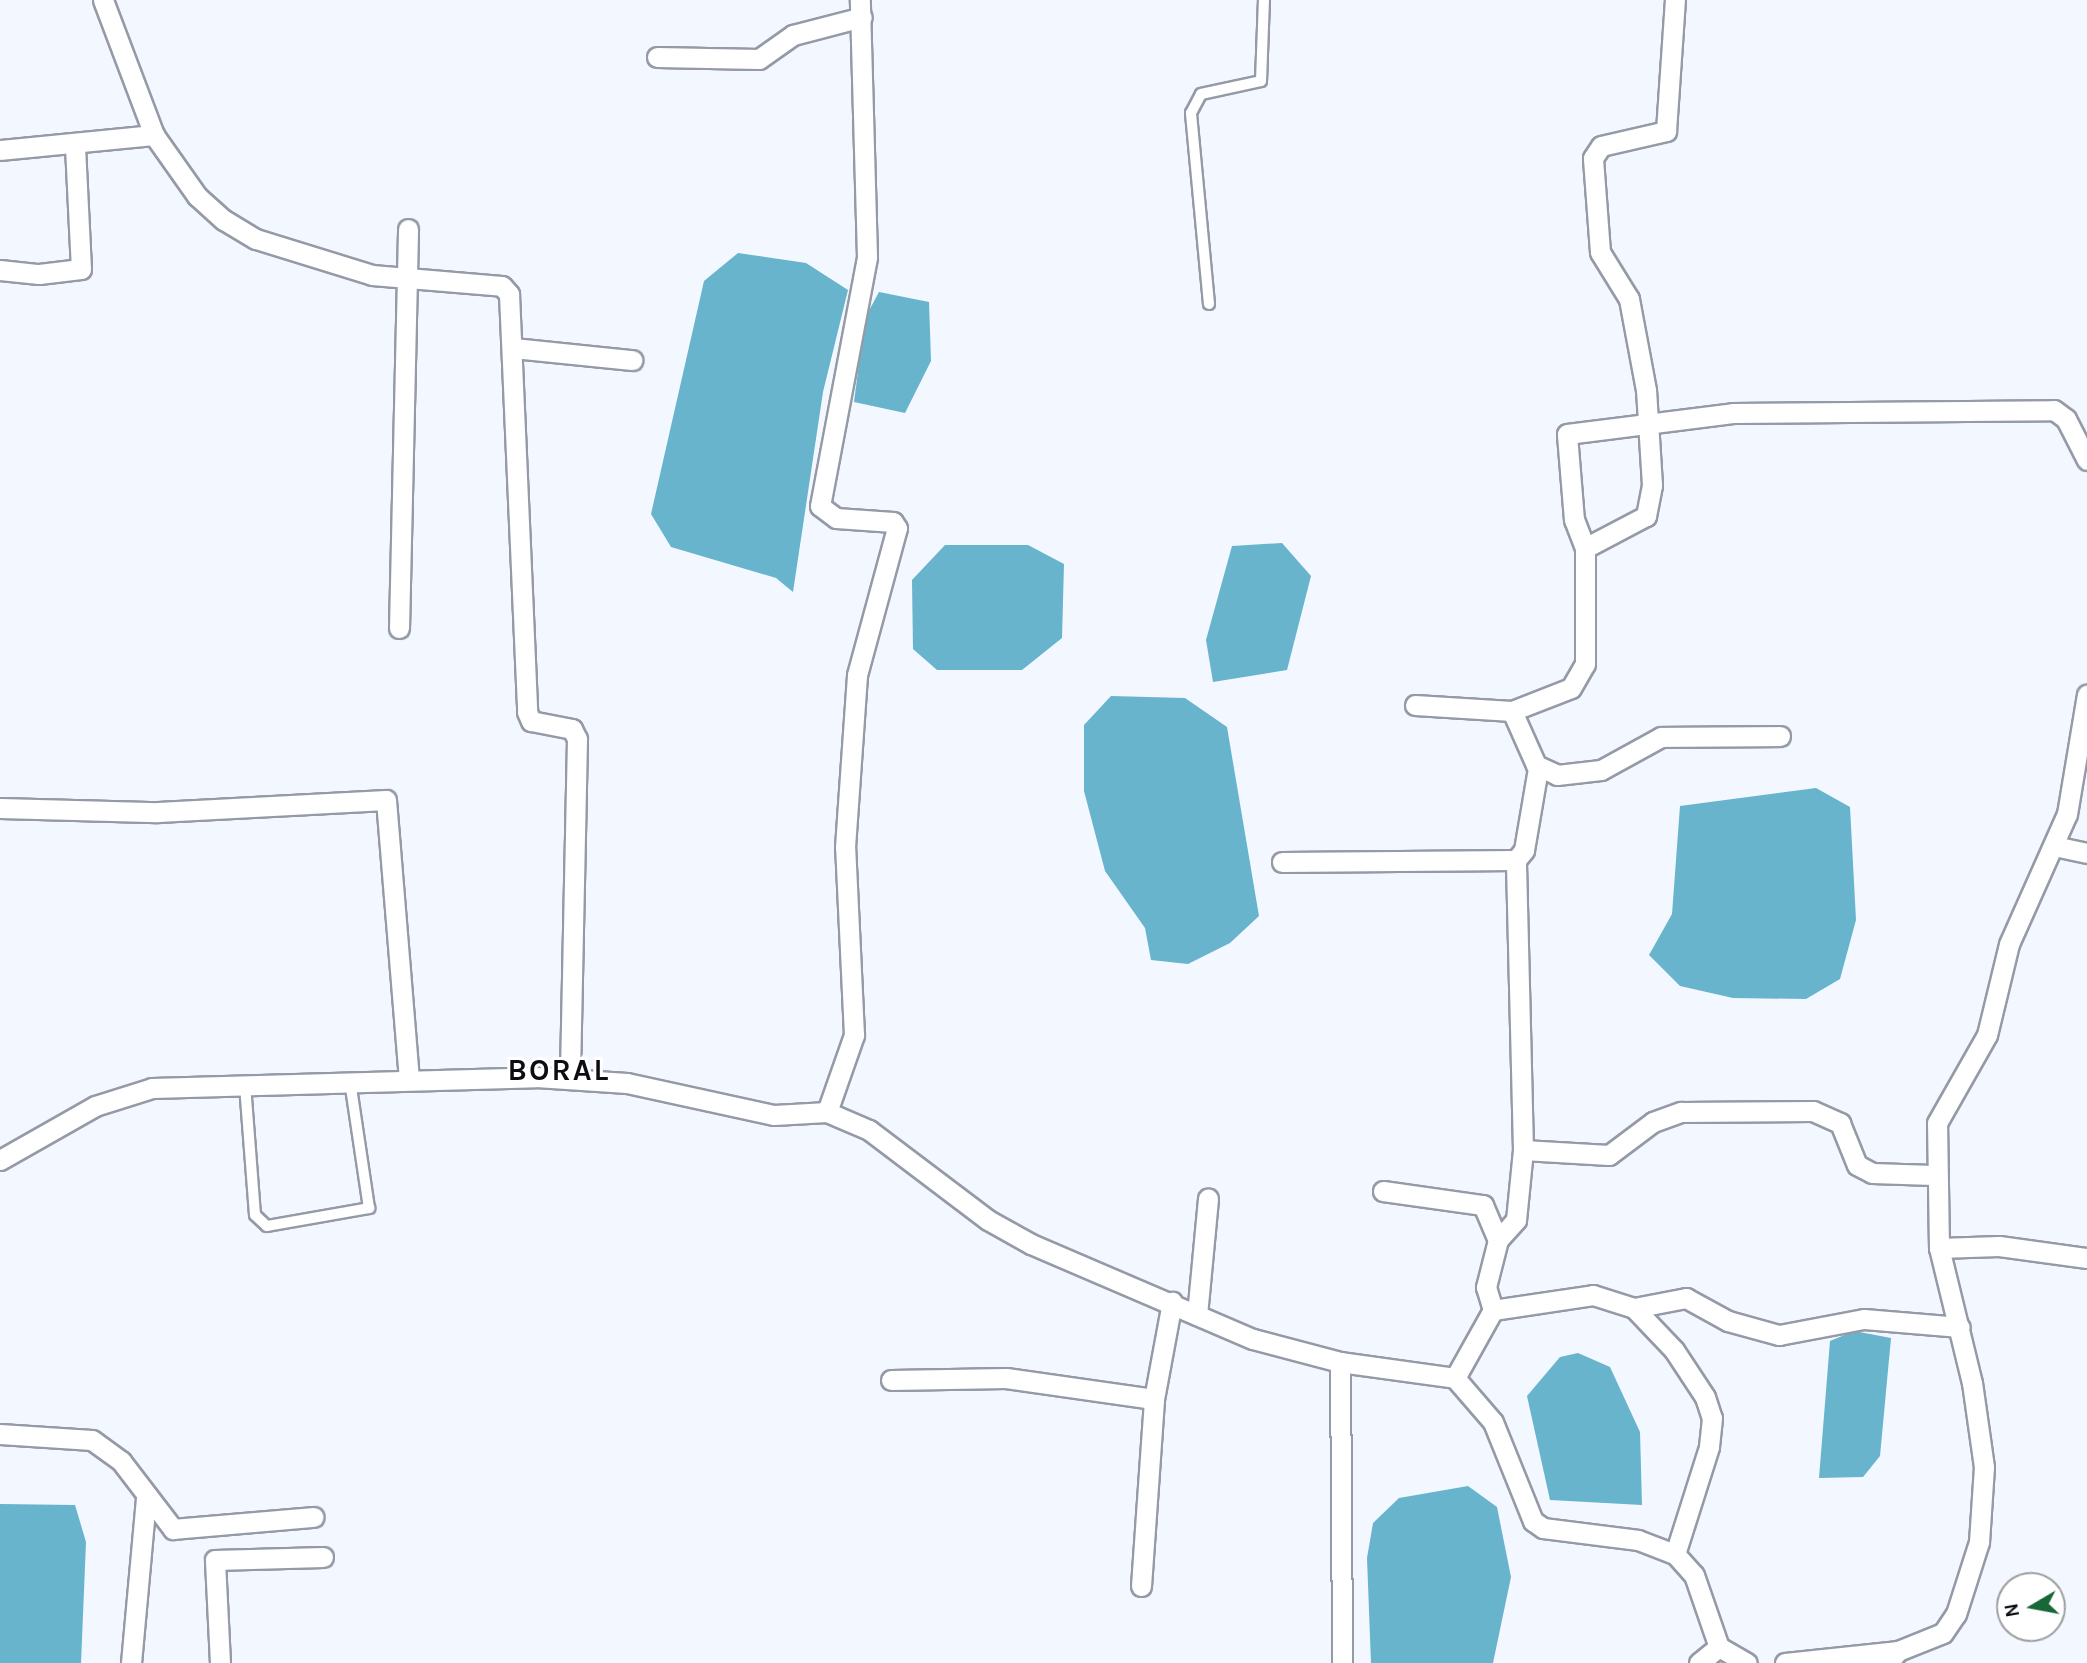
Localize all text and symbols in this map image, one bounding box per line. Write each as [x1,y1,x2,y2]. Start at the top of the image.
district label: BORAL [508,1052,610,1088]
north arrow [1996,1572,2066,1642]
text: N [2000,1602,2024,1619]

